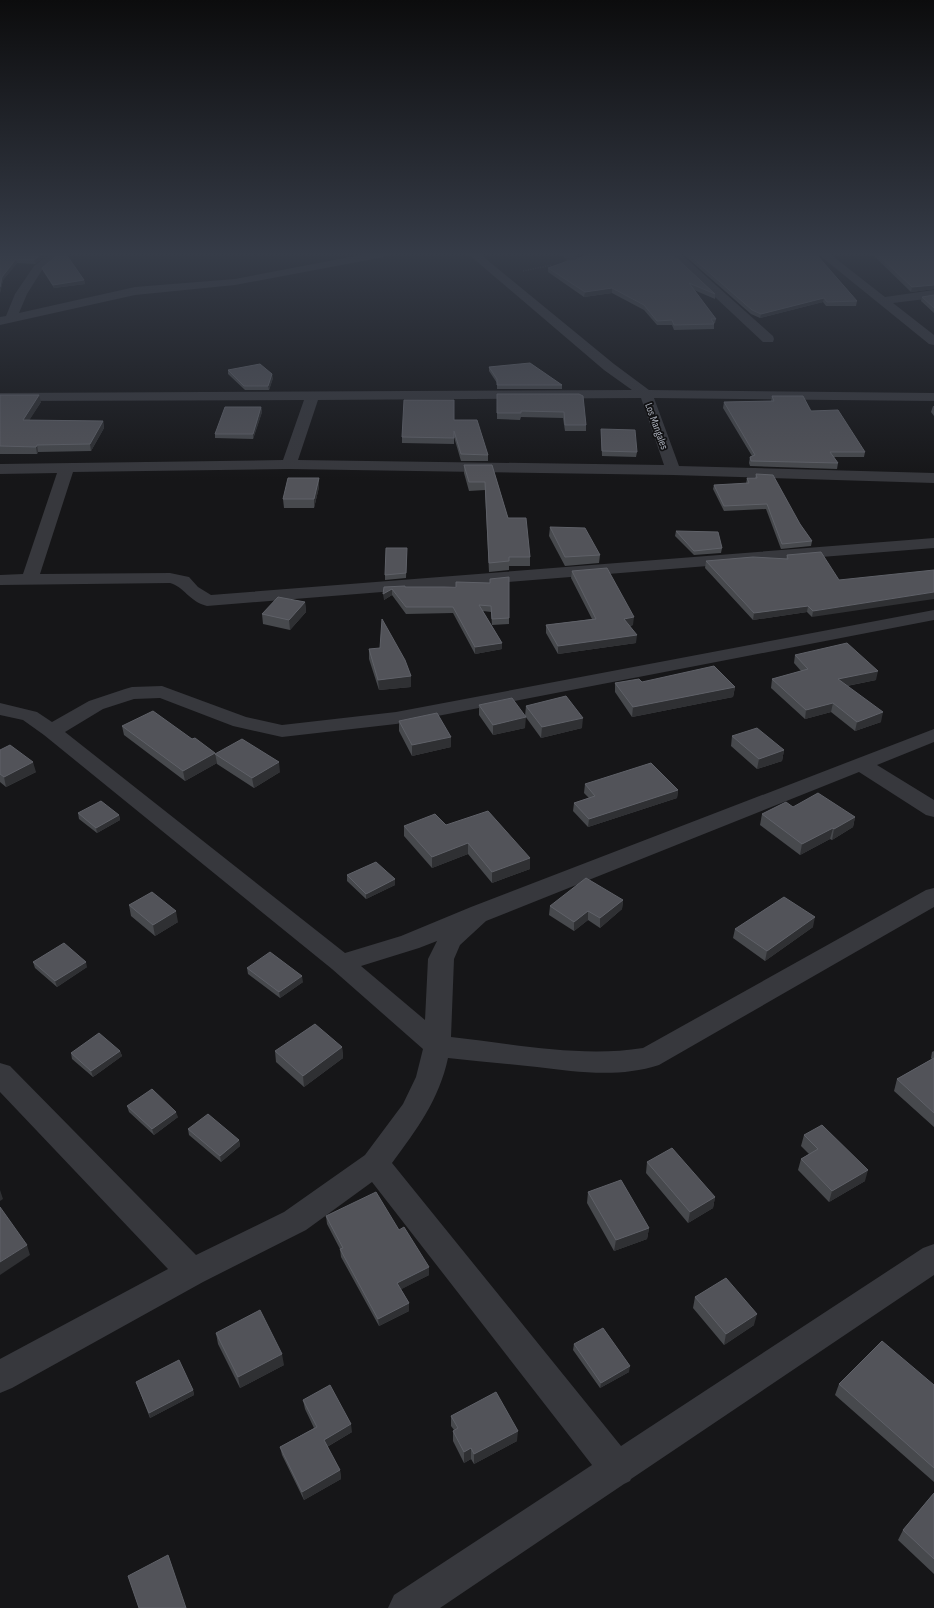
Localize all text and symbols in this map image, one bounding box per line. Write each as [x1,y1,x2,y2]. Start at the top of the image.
street label: Los Mangales [642,401,671,451]

